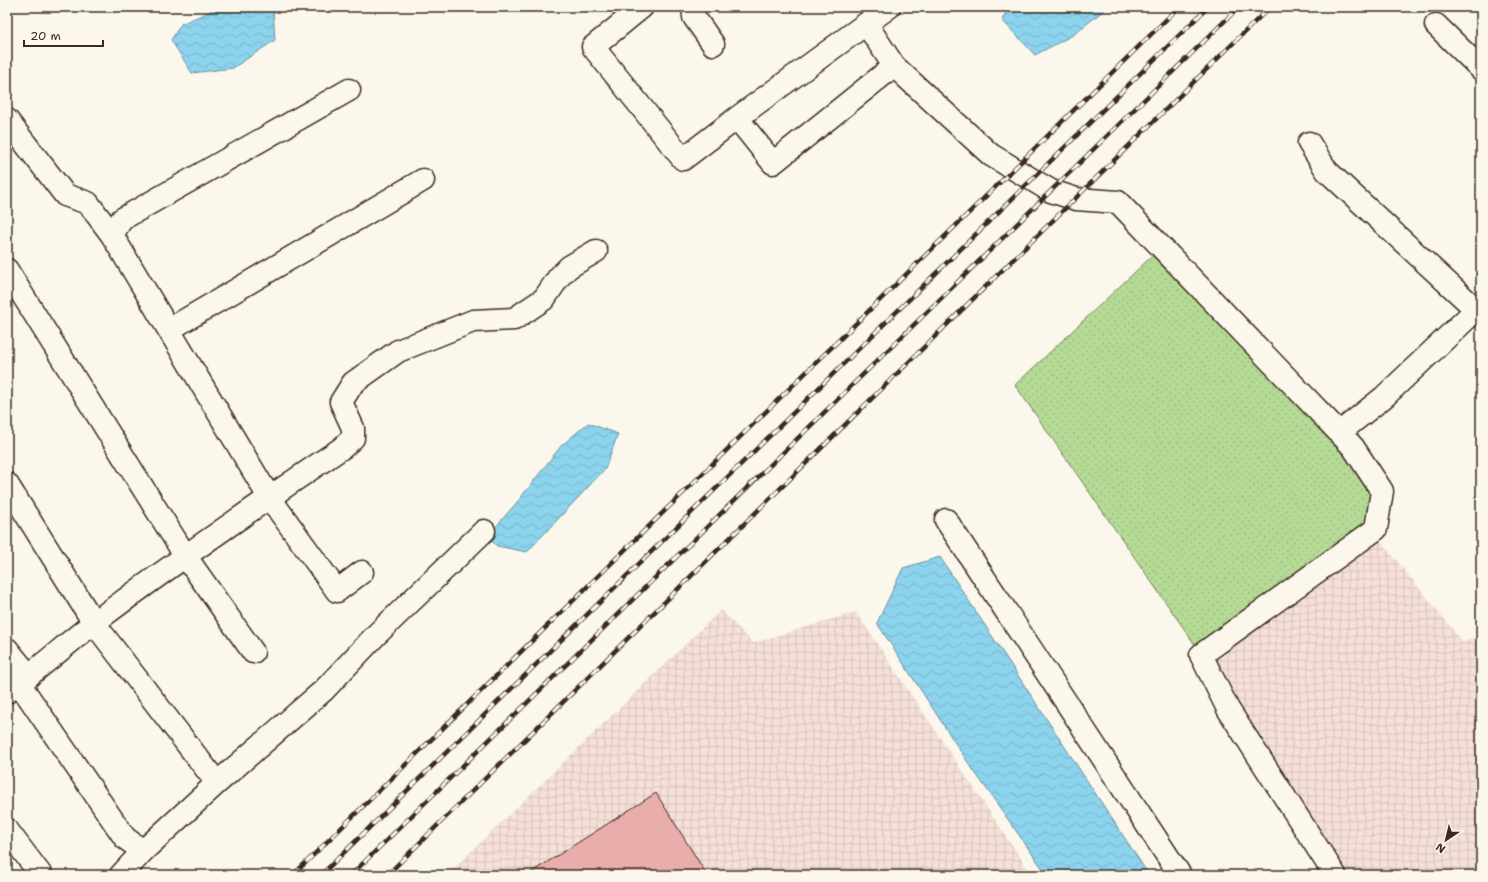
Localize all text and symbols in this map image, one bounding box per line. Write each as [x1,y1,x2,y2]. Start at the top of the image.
scale bar [24,22,103,48]
text: 20 m [30,28,61,44]
north arrow [1426,820,1466,860]
text: N [1432,839,1448,856]

